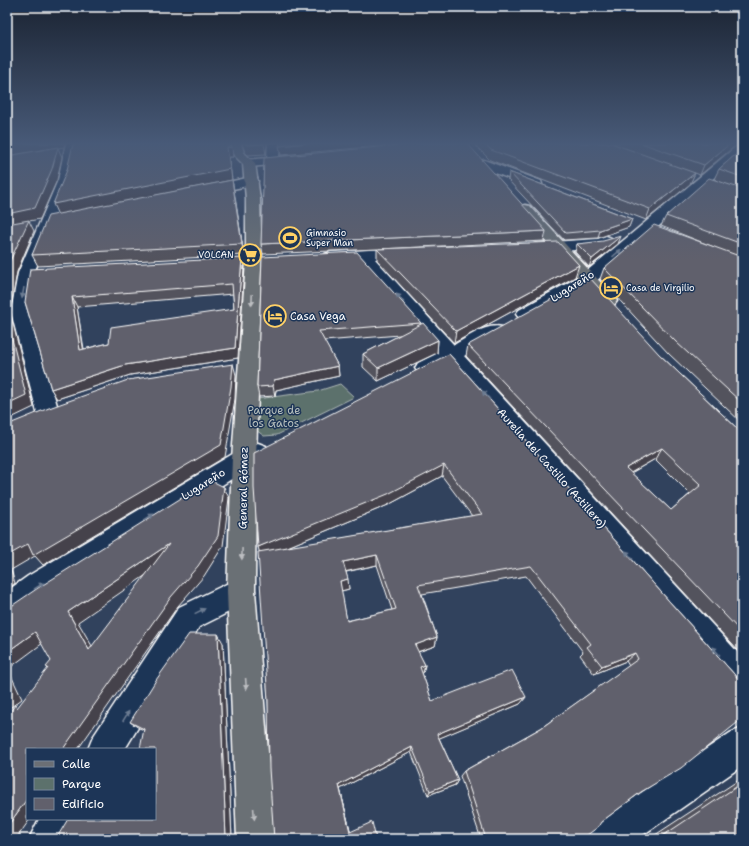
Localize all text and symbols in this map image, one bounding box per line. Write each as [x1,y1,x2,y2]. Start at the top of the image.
sports icon: Gimnasio Super Man [277,225,303,251]
place label: Gimnasio Super Man [306,227,354,249]
supermarket icon: VOLCAN [237,242,263,268]
one-way arrow [612,248,623,257]
place label: VOLCAN [198,249,234,261]
street label: Lugareño [547,267,597,306]
hotel icon: Casa de Virgilio [598,275,624,301]
place label: Casa de Virgilio [626,282,695,294]
one-way arrow [20,287,26,299]
one-way arrow [395,293,404,303]
one-way arrow [249,294,255,307]
hotel icon: Casa Vega [262,303,288,329]
place label: Casa Vega [290,309,346,324]
one-way arrow [482,390,491,400]
park label: Parque de los Gatos [248,403,300,431]
street label: Aurelia del Castillo (Astillero) [494,405,610,531]
street label: General Gómez [235,447,252,529]
street label: Lugareño [178,465,228,504]
one-way arrow [143,514,155,521]
one-way arrow [239,548,245,561]
one-way arrow [625,550,634,559]
one-way arrow [34,582,44,590]
one-way arrow [194,608,206,614]
one-way arrow [712,647,721,656]
one-way arrow [243,678,250,690]
one-way arrow [122,711,130,721]
legend [26,748,156,820]
text: Calle [62,756,91,772]
text: Parque [62,776,101,792]
text: Edificio [62,796,104,812]
one-way arrow [251,808,258,820]

